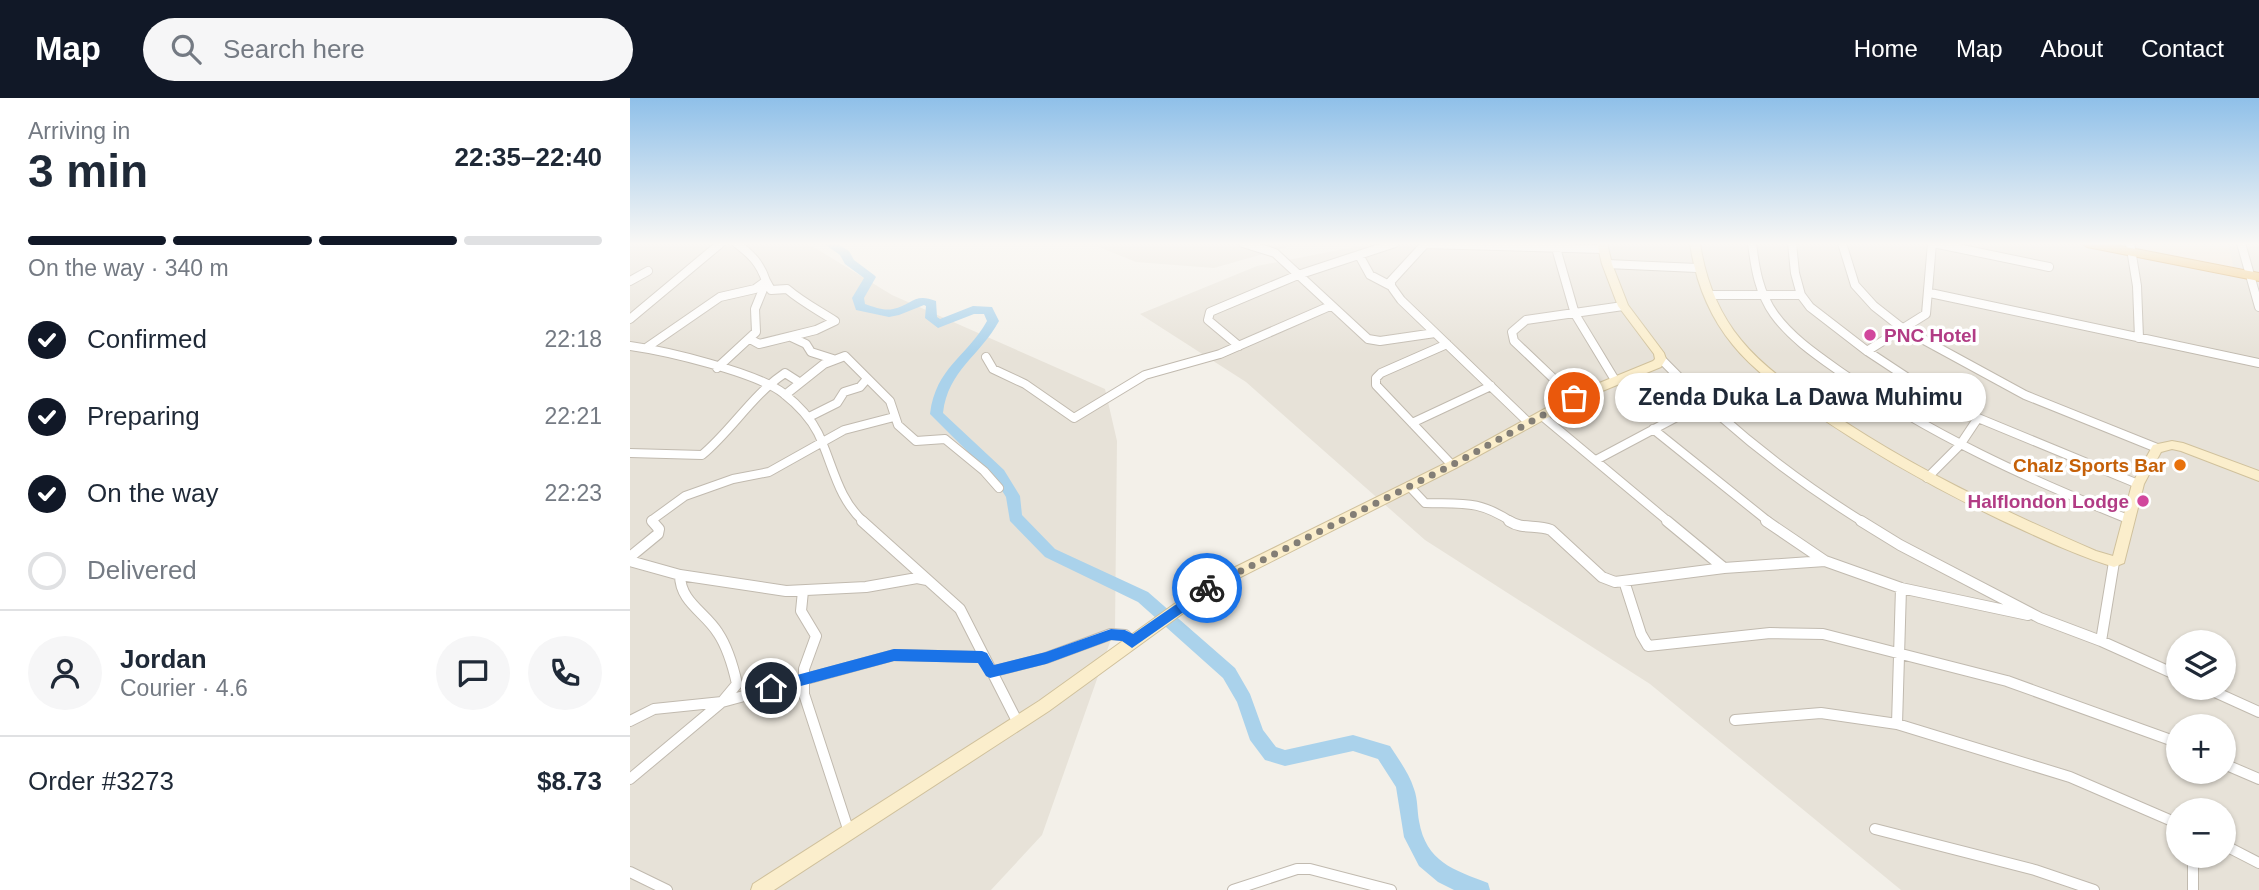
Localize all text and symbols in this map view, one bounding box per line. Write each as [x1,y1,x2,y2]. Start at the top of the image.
search box [143,18,633,81]
text: Map [35,30,101,67]
icon: search [167,30,205,68]
text: Search here [223,34,365,64]
text: Home [1854,35,1918,62]
text: Map [1956,35,2003,62]
text: About [2041,35,2103,62]
text: Contact [2141,35,2224,62]
text: Arriving in [28,118,130,144]
text: 22:35–22:40 [455,142,602,172]
text: 3 min [28,145,148,197]
text: On the way · 340 m [28,255,229,281]
icon: check [28,321,66,359]
text: Confirmed [87,324,207,354]
place label: PNC Hotel [1884,325,1977,346]
text: 22:18 [544,326,602,352]
marker: PNC Hotel [1862,327,1878,343]
pin [1544,368,1604,428]
callout: Zenda Duka La Dawa Muhimu [1616,374,1987,422]
icon: bag [1555,379,1593,417]
text: Zenda Duka La Dawa Muhimu [1638,384,1963,410]
icon: check [28,398,66,436]
text: Preparing [87,401,200,431]
text: 22:21 [544,403,602,429]
place label: Chalz Sports Bar [2013,455,2167,476]
marker: Chalz Sports Bar [2172,457,2188,473]
icon: check [28,475,66,513]
text: On the way [87,478,219,508]
text: 22:23 [544,480,602,506]
place label: Halflondon Lodge [1968,491,2129,512]
marker: Halflondon Lodge [2135,493,2151,509]
courier [1172,553,1242,623]
text: Delivered [87,555,197,585]
icon: bike [1188,569,1226,607]
map controls [2166,630,2236,868]
button: layers [2166,630,2236,700]
button: person [28,636,102,710]
button: chat [436,636,510,710]
button: phone [528,636,602,710]
text: Jordan [120,644,207,674]
pin [741,658,801,718]
icon: home [752,669,790,707]
text: Courier · 4.6 [120,675,248,701]
button: + [2166,714,2236,784]
text: Order #3273 [28,766,174,796]
text: $8.73 [537,766,602,796]
button: − [2166,798,2236,868]

